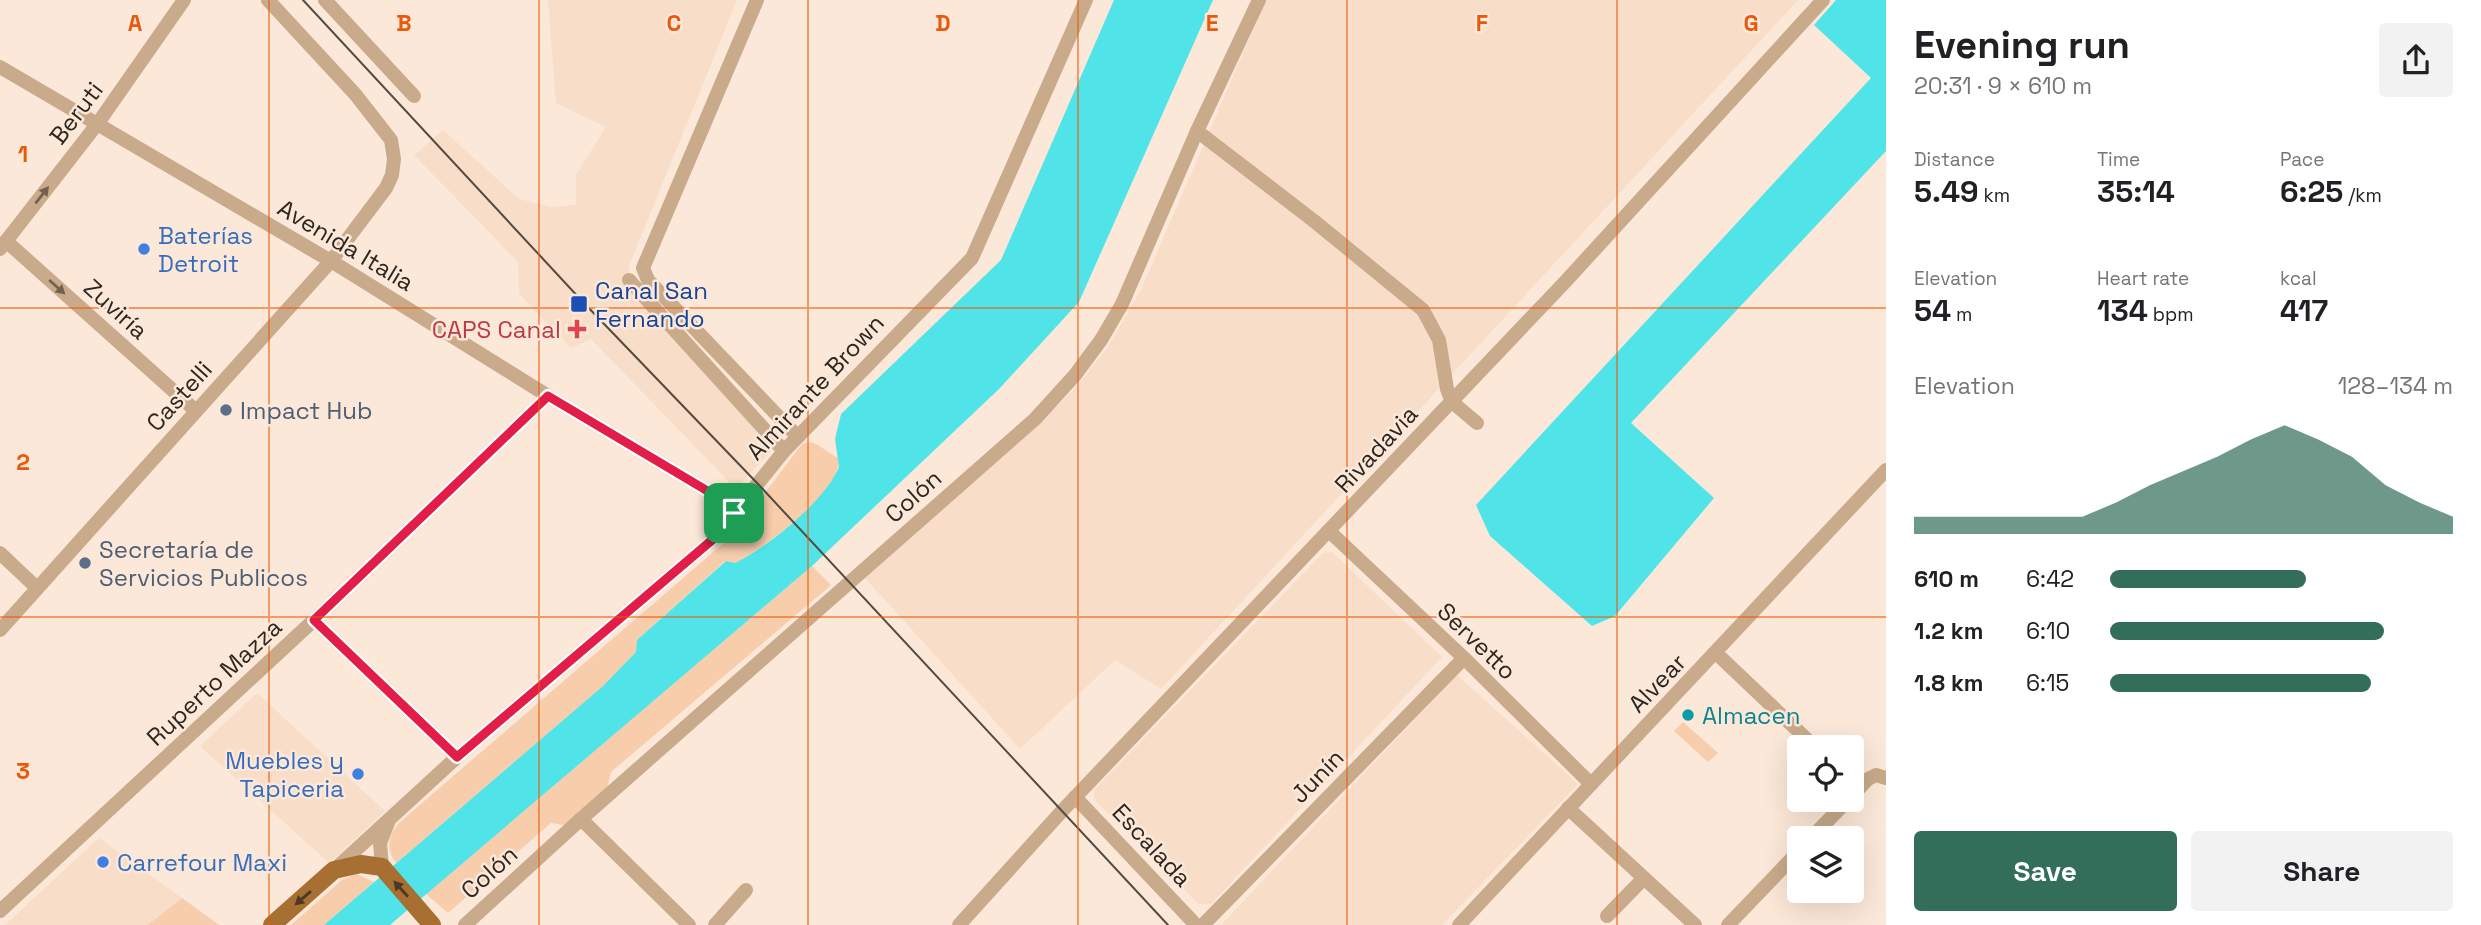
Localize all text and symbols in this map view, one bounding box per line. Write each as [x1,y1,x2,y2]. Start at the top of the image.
text: A [128,8,143,38]
text: B [396,8,412,38]
text: C [667,8,681,38]
text: D [935,8,951,38]
text: E [1206,8,1218,38]
text: F [1476,8,1488,38]
text: G [1743,8,1759,38]
text: Evening run [1914,21,2130,69]
button: share [2379,23,2453,97]
text: 20:31 · 9 × 610 m [1914,71,2092,101]
street label: Beruti [42,75,110,151]
text: 1 [18,139,28,169]
text: Distance [1914,147,1995,172]
text: Time [2097,147,2140,172]
text: Pace [2280,147,2324,172]
text: 5.49 [1914,172,1979,211]
text: 35:14 [2097,172,2175,211]
text: 6:25 [2280,172,2343,211]
text: km [1979,183,2010,208]
text: /km [2343,183,2382,208]
one-way arrow [34,187,49,205]
street label: Avenida Italia [272,192,420,298]
place label: Baterías Detroit [158,220,253,279]
marker: Baterías Detroit [136,241,152,257]
text: Elevation [1914,266,1997,291]
text: Heart rate [2097,266,2189,291]
text: kcal [2280,266,2317,291]
street label: Zuviría [77,272,155,346]
place label: Canal San Fernando [595,275,708,334]
one-way arrow [48,279,66,295]
text: 54 [1914,291,1951,330]
text: 134 [2097,291,2148,330]
text: 417 [2280,291,2328,330]
marker: Canal San Fernando [569,294,589,314]
text: m [1951,302,1972,327]
text: bpm [2148,302,2194,327]
street label: Almirante Brown [739,308,891,466]
place label: CAPS Canal [432,314,561,345]
marker: CAPS Canal [567,319,587,339]
street label: Castelli [139,354,219,438]
text: Elevation [1914,371,2015,401]
text: 128–134 m [2338,371,2453,401]
place label: Impact Hub [240,395,372,426]
street label: Rivadavia [1328,399,1424,499]
marker: Impact Hub [218,402,234,418]
text: 2 [16,447,30,477]
street label: Colón [878,463,948,529]
pin [704,483,764,543]
icon: arrive [715,494,753,532]
place label: Secretaría de Servicios Publicos [99,534,308,593]
marker: Secretaría de Servicios Publicos [77,555,93,571]
text: 610 m [1914,564,1979,594]
text: 6:42 [2026,564,2074,594]
street label: Servetto [1431,596,1523,686]
street label: Ruperto Mazza [140,611,288,752]
text: 1.2 km [1914,616,1983,646]
text: 6:10 [2026,616,2070,646]
street label: Alvear [1621,647,1693,719]
text: 1.8 km [1914,668,1984,698]
text: 6:15 [2026,668,2069,698]
place label: Almacen [1702,700,1800,731]
marker: Almacen [1680,707,1696,723]
map controls [1787,735,1864,903]
button: locate [1787,735,1864,812]
street label: Junín [1284,742,1350,810]
place label: Muebles y Tapiceria [225,745,344,804]
text: 3 [16,756,30,786]
marker: Muebles y Tapiceria [350,766,366,782]
street label: Escalada [1106,797,1199,893]
button: layers [1787,826,1864,903]
button: Save [1914,831,2177,911]
button: Share [2191,831,2453,911]
street label: Colón [454,839,524,905]
place label: Carrefour Maxi [117,847,287,878]
marker: Carrefour Maxi [95,854,111,870]
one-way arrow [393,880,409,898]
one-way arrow [294,889,311,905]

